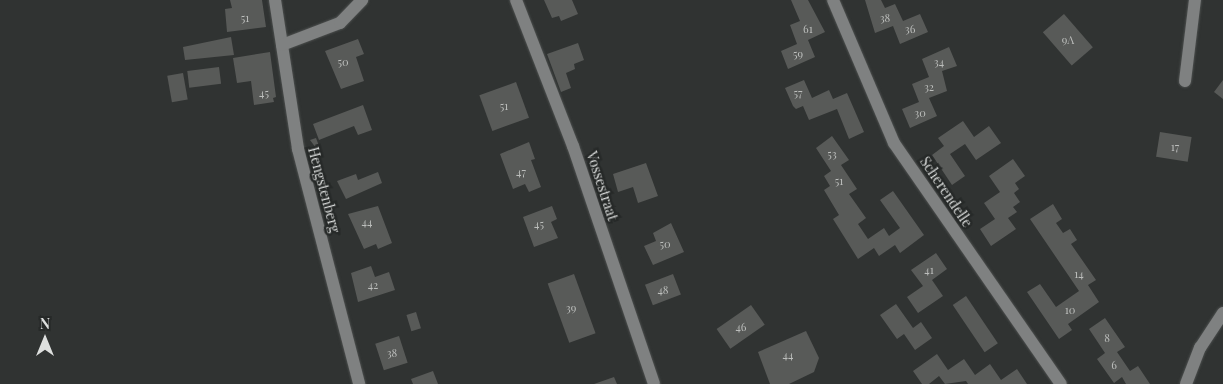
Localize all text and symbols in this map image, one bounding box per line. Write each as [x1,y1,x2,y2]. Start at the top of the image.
house number: 51 [241,11,249,25]
house number: 38 [880,11,890,25]
house number: 61 [803,22,813,36]
house number: 36 [905,22,915,36]
house number: 9A [1062,33,1074,47]
house number: 59 [793,47,803,61]
house number: 50 [337,55,349,69]
house number: 34 [934,55,944,69]
house number: 32 [924,80,934,94]
house number: 45 [259,86,269,100]
house number: 57 [793,86,803,100]
house number: 51 [500,99,508,113]
house number: 30 [914,106,926,120]
house number: 17 [1171,140,1179,154]
street label: Hengstenberg [304,145,344,235]
house number: 53 [827,147,837,161]
street label: Vossestraat [583,149,621,223]
street label: Scherendelle [916,154,976,230]
house number: 47 [516,165,526,179]
house number: 51 [835,174,843,188]
house number: 44 [362,215,372,229]
house number: 45 [534,217,544,231]
house number: 50 [659,237,671,251]
house number: 41 [924,263,934,277]
house number: 14 [1074,267,1084,281]
house number: 42 [368,278,378,292]
house number: 48 [657,283,669,297]
house number: 39 [566,301,576,315]
house number: 10 [1065,303,1075,317]
north arrow [20,314,70,364]
text: N [40,314,50,333]
house number: 46 [735,320,747,334]
house number: 8 [1104,331,1110,345]
house number: 38 [387,346,397,360]
house number: 44 [783,348,793,362]
house number: 6 [1111,358,1117,372]

